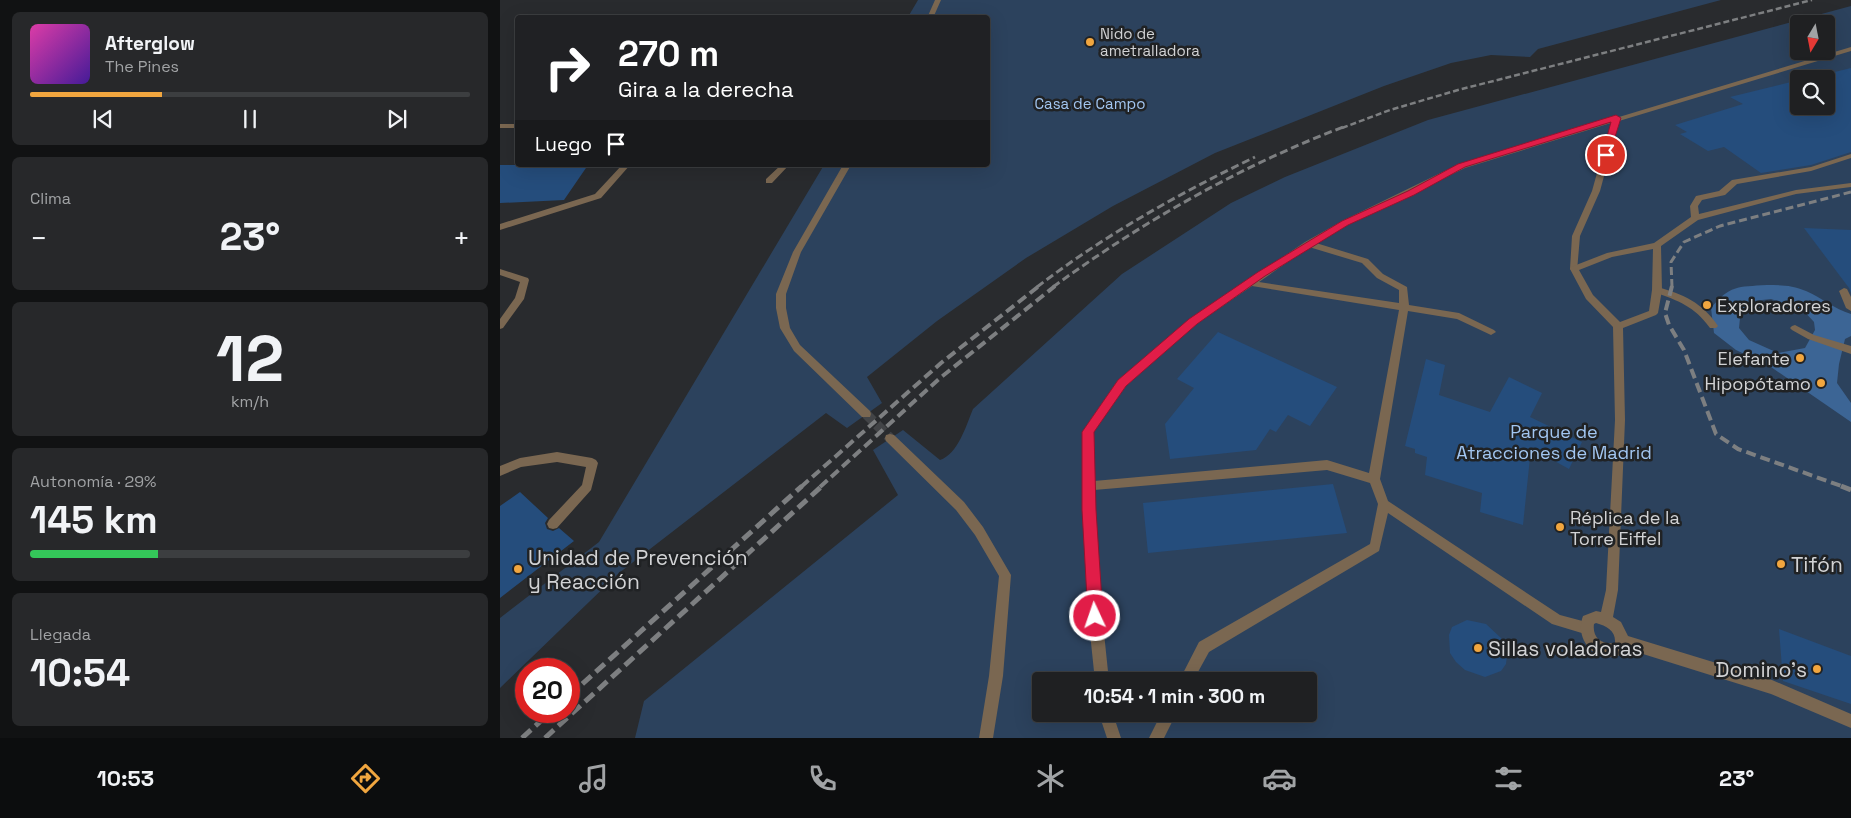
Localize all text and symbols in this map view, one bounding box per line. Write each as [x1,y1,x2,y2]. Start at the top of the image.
north arrow [1790,15,1835,60]
map controls [1790,15,1835,115]
place label: Nido de ametralladora [1100,24,1200,60]
text: Afterglow [105,31,195,56]
text: 270 m [618,32,719,76]
icon: right [535,35,600,100]
marker: Nido de ametralladora [1084,36,1096,48]
text: The Pines [105,56,179,77]
button: search [1790,70,1835,115]
text: Gira a la derecha [618,75,794,103]
park label: Casa de Campo [1034,94,1146,113]
icon: previous [89,105,117,133]
icon: pause [236,105,264,133]
icon: next [383,105,411,133]
icon: arrive [602,130,630,158]
text: Luego [535,132,592,157]
pin [1585,134,1627,176]
icon: arrive [1592,141,1620,169]
text: Clima [30,188,71,209]
text: 23° [220,213,280,261]
text: − [30,220,47,256]
text: + [453,220,470,256]
place label: Exploradores [1717,294,1831,317]
marker: Exploradores [1701,299,1713,311]
text: 12 [216,317,284,400]
place label: Elefante [1718,347,1790,370]
marker: Elefante [1794,352,1806,364]
place label: Hipopótamo [1705,372,1811,395]
marker: Hipopótamo [1815,377,1827,389]
text: km/h [231,391,269,412]
park label: Parque de Atracciones de Madrid [1456,420,1652,464]
text: Autonomía · 29% [30,471,156,492]
text: 145 km [30,496,158,544]
place label: Réplica de la Torre Eiffel [1570,506,1680,550]
marker: Réplica de la Torre Eiffel [1554,521,1566,533]
place label: Unidad de Prevención y Reacción [528,544,748,595]
place label: Tifón [1791,551,1843,578]
marker: Tifón [1775,558,1787,570]
marker: Unidad de Prevención y Reacción [512,563,524,575]
position arrow [1068,589,1120,641]
text: Llegada [30,624,91,645]
place label: Sillas voladoras [1488,635,1643,662]
marker: Sillas voladoras [1472,642,1484,654]
text: 10:54 [30,649,130,697]
place label: Domino's [1715,656,1807,683]
speed limit sign: 20 [515,658,580,723]
marker: Domino's [1811,663,1823,675]
text: 10:54 · 1 min · 300 m [1084,684,1265,709]
icon: directions [348,761,383,796]
icon: music [576,761,611,796]
icon: phone [805,761,840,796]
icon: climate [1033,761,1068,796]
icon: car [1262,761,1297,796]
icon: filters [1491,761,1526,796]
text: 10:53 [97,764,154,792]
text: 23° [1719,764,1754,792]

